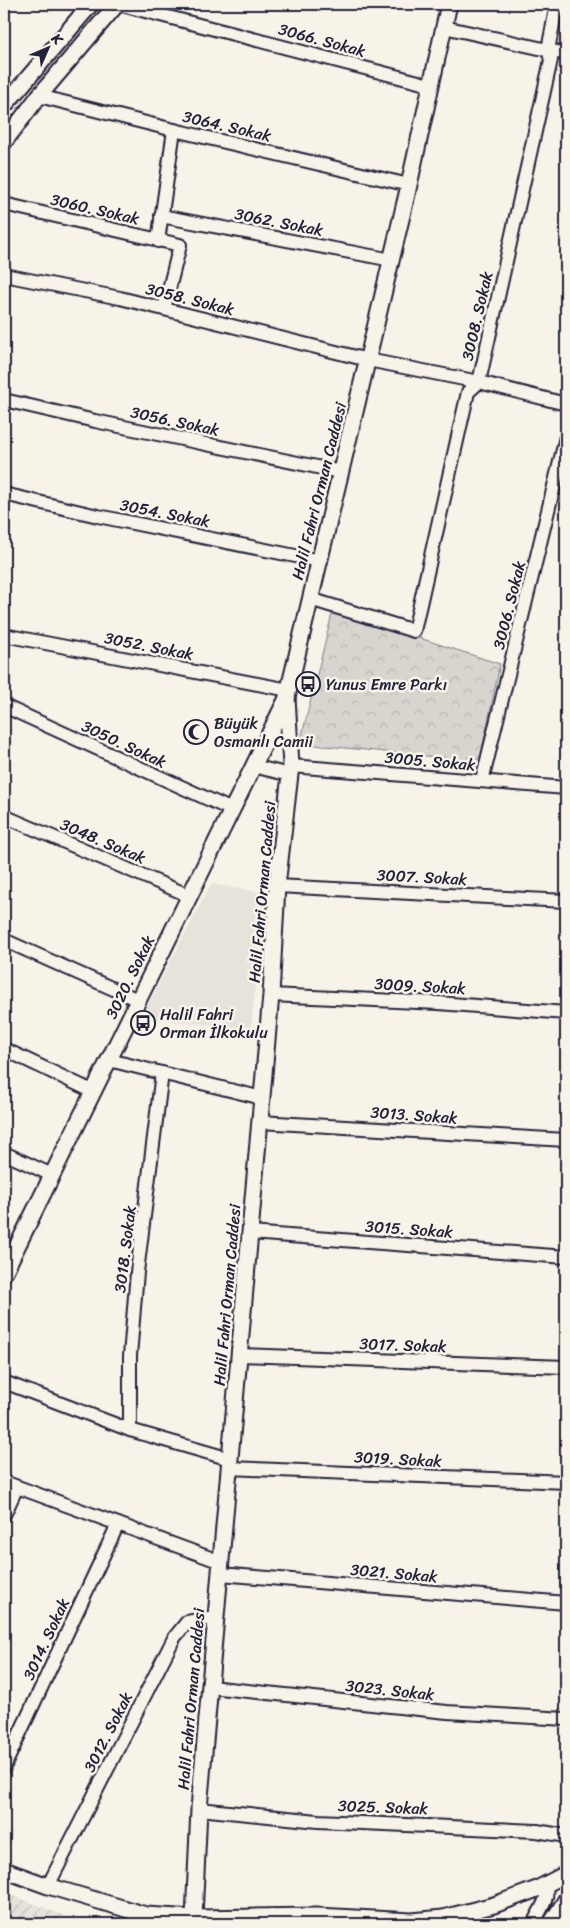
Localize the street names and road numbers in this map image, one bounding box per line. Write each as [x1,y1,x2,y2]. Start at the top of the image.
street label: 3066. Sokak [275,14,369,66]
street label: 3064. Sokak [180,102,275,150]
street label: 3060. Sokak [48,185,143,233]
street label: 3062. Sokak [232,199,326,245]
street label: 3008. Sokak [453,268,501,364]
street label: 3058. Sokak [143,274,238,324]
street label: 3056. Sokak [128,397,223,445]
street label: Halil Fahri Orman Caddesi [283,399,355,583]
street label: 3054. Sokak [118,490,213,536]
street label: 3006. Sokak [484,557,534,652]
street label: 3052. Sokak [102,623,196,669]
street label: 3050. Sokak [77,712,172,777]
street label: 3005. Sokak [383,743,477,779]
street label: Halil Fahri Orman Caddesi [240,799,284,984]
street label: 3048. Sokak [56,810,151,872]
street label: 3007. Sokak [376,860,468,894]
street label: 3020. Sokak [97,930,163,1024]
street label: 3009. Sokak [374,969,467,1003]
street label: 3013. Sokak [370,1098,459,1133]
street label: Halil Fahri Orman Caddesi [205,1202,249,1387]
street label: 3018. Sokak [105,1203,145,1294]
street label: 3015. Sokak [364,1211,454,1247]
street label: 3017. Sokak [359,1329,448,1361]
street label: 3019. Sokak [353,1442,443,1476]
street label: 3021. Sokak [349,1555,439,1591]
street label: 3014. Sokak [14,1593,78,1685]
street label: Halil Fahri Orman Caddesi [169,1606,213,1791]
street label: 3023. Sokak [344,1671,436,1709]
street label: 3012. Sokak [75,1686,141,1777]
street label: 3025. Sokak [337,1791,429,1823]

